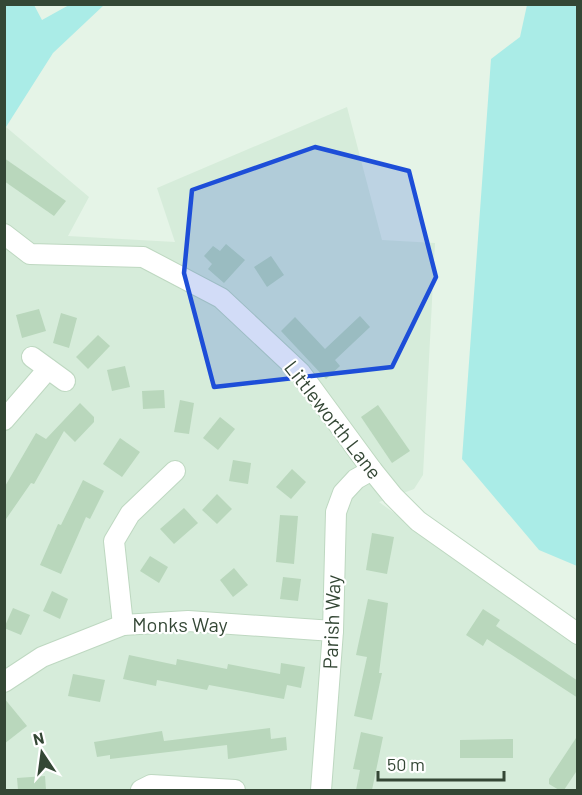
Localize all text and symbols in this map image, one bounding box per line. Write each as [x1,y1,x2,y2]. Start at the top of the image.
street label: Littleworth Lane [280,355,387,483]
street label: Parish Way [317,574,345,670]
street label: Monks Way [132,612,228,636]
north arrow [12,723,72,783]
text: N [31,727,46,748]
scale bar [378,744,504,782]
text: 50 m [387,753,425,775]

